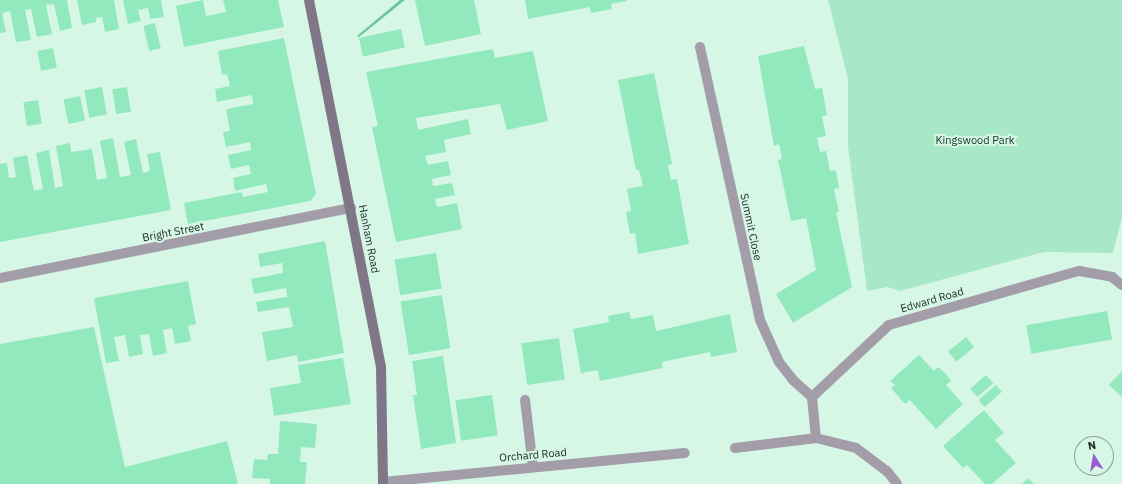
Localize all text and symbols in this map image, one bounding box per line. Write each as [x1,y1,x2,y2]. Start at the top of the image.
park label: Kingswood Park [936,133,1014,147]
street label: Summit Close [737,192,765,262]
street label: Hanham Road [356,204,382,274]
street label: Bright Street [141,220,205,244]
street label: Edward Road [899,285,965,315]
north arrow [1074,436,1114,476]
text: N [1087,438,1097,453]
street label: Orchard Road [499,445,567,465]

